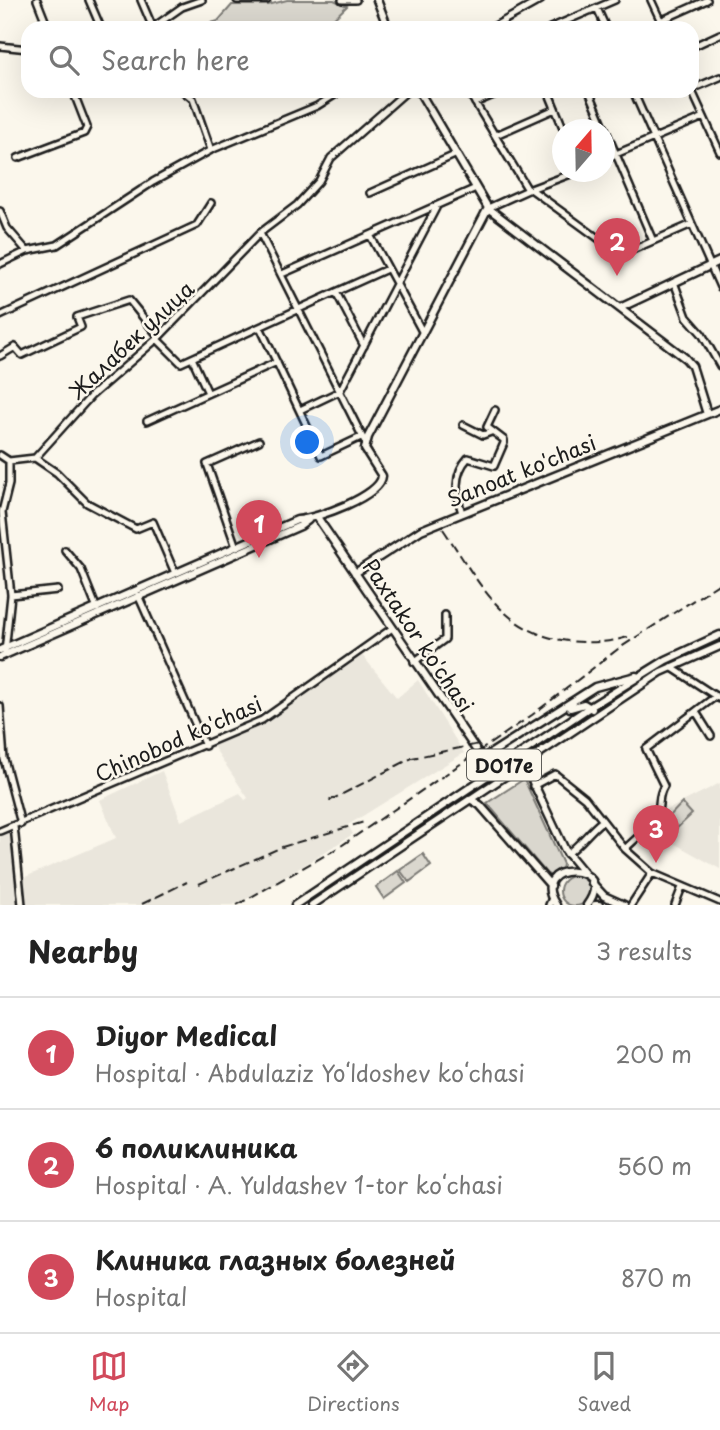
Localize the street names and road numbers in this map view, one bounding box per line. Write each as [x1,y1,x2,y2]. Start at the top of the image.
street label: Жалабек улица [60,272,201,406]
street label: Sanoat ko'chasi [442,425,600,515]
street label: Paxtakor ko'chasi [356,552,482,718]
street label: Chinobod ko'chasi [89,687,267,789]
road number: D017e [467,750,541,780]

